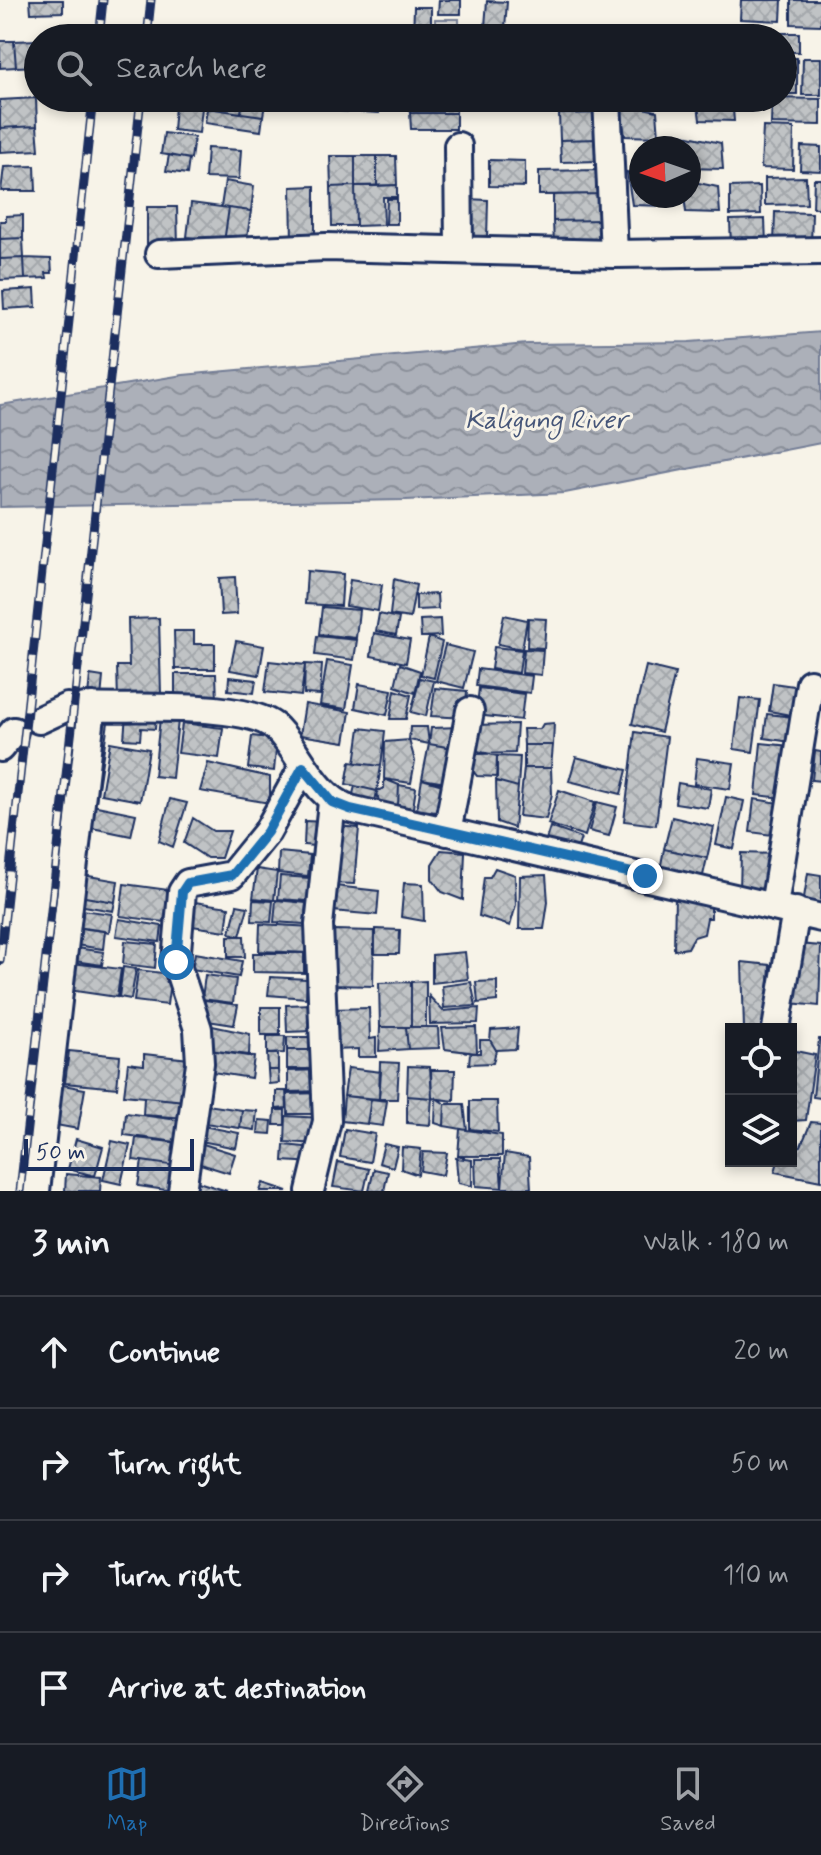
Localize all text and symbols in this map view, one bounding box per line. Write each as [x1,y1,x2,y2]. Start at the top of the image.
search box [24,24,797,112]
icon: search [52,46,96,90]
text: Search here [116,49,267,88]
north arrow [629,136,701,208]
water label: Kaligung River [465,404,631,440]
route end [627,858,663,894]
route start [158,944,194,980]
map controls [725,1023,797,1167]
button: locate [725,1023,797,1095]
button: layers [725,1095,797,1167]
scale bar [24,1135,194,1171]
text: 50 m [36,1139,85,1167]
text: 3 min [32,1221,110,1266]
text: Walk · 180 m [644,1226,789,1260]
icon: ahead [32,1330,76,1374]
text: Continue [108,1333,220,1372]
text: 20 m [734,1335,789,1369]
icon: right [32,1442,76,1486]
text: Turn right [108,1445,241,1484]
text: 50 m [731,1447,789,1481]
icon: right [32,1554,76,1598]
text: Turn right [108,1557,241,1596]
text: 110 m [723,1559,789,1593]
icon: arrive [32,1666,76,1710]
text: Arrive at destination [108,1669,366,1708]
tab: Map [105,1762,149,1838]
tab: Directions [359,1762,450,1838]
tab: Saved [660,1762,716,1838]

